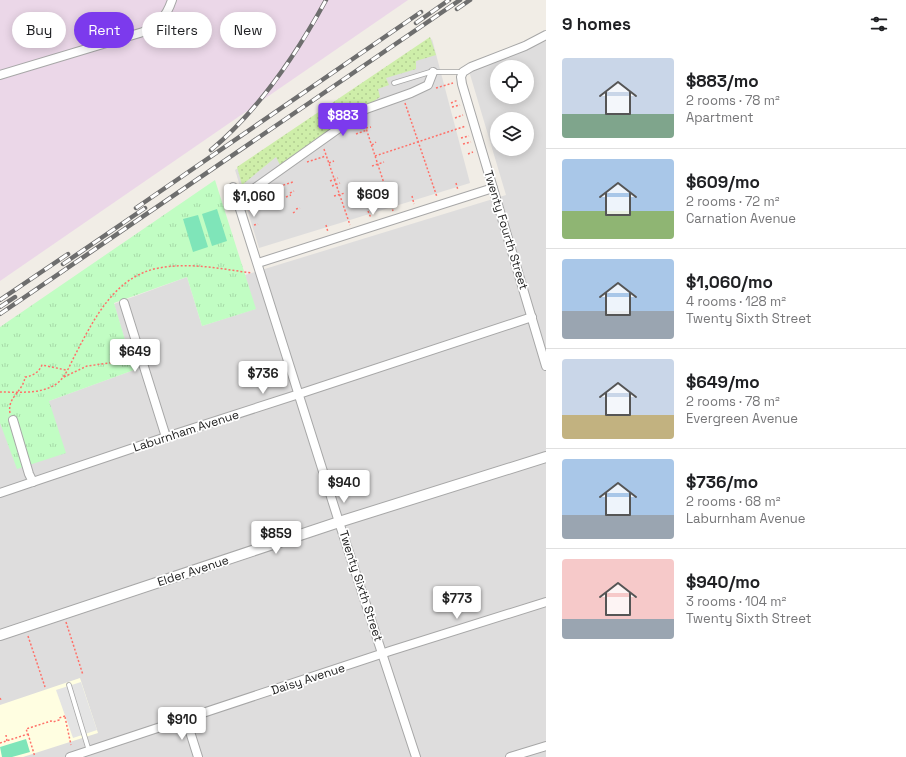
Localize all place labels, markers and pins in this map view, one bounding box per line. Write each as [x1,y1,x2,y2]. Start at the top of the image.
pin: $883 [319,103,367,137]
pin: $609 [349,182,397,216]
pin: $1,060 [221,184,287,218]
pin: $649 [111,339,159,373]
pin: $736 [239,361,287,395]
pin: $940 [320,470,368,504]
pin: $859 [252,521,300,555]
pin: $773 [433,586,481,620]
pin: $910 [158,707,206,741]

